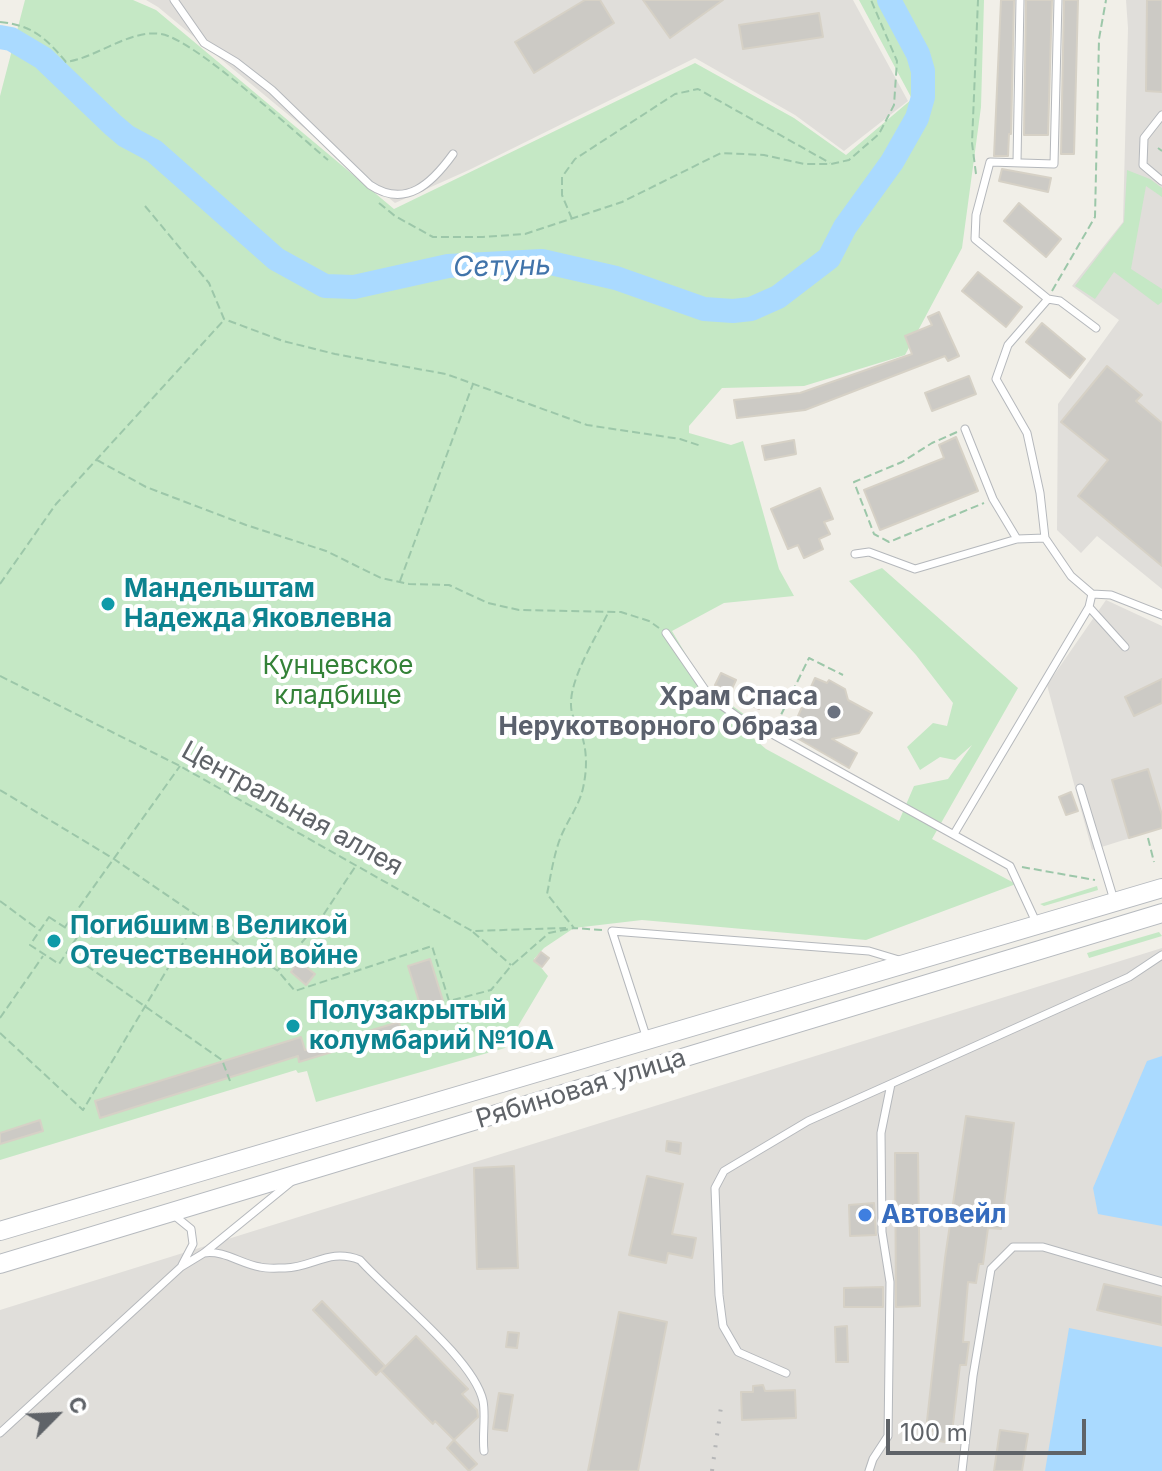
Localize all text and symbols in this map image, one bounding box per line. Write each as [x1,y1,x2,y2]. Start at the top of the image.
water label: Сетунь [453,249,551,285]
place label: Мандельштам Надежда Яковлевна [124,573,392,634]
marker: Мандельштам Надежда Яковлевна [99,595,117,613]
park label: Кунцевское кладбище [263,650,413,712]
place label: Храм Спаса Нерукотворного Образа [499,681,818,742]
marker: Храм Спаса Нерукотворного Образа [825,703,843,721]
street label: Центральная аллея [176,735,408,883]
place label: Погибшим в Великой Отечественной войне [70,910,358,972]
marker: Погибшим в Великой Отечественной войне [45,932,63,950]
place label: Полузакрытый колумбарий №10А [309,995,554,1056]
marker: Полузакрытый колумбарий №10А [284,1017,302,1035]
street label: Рябиновая улица [472,1042,690,1136]
place label: Автовейл [881,1199,1006,1231]
marker: Автовейл [856,1206,874,1224]
north arrow [16,1375,96,1455]
text: С [63,1393,93,1418]
scale bar [890,1403,1090,1453]
text: 100 m [900,1418,968,1447]

